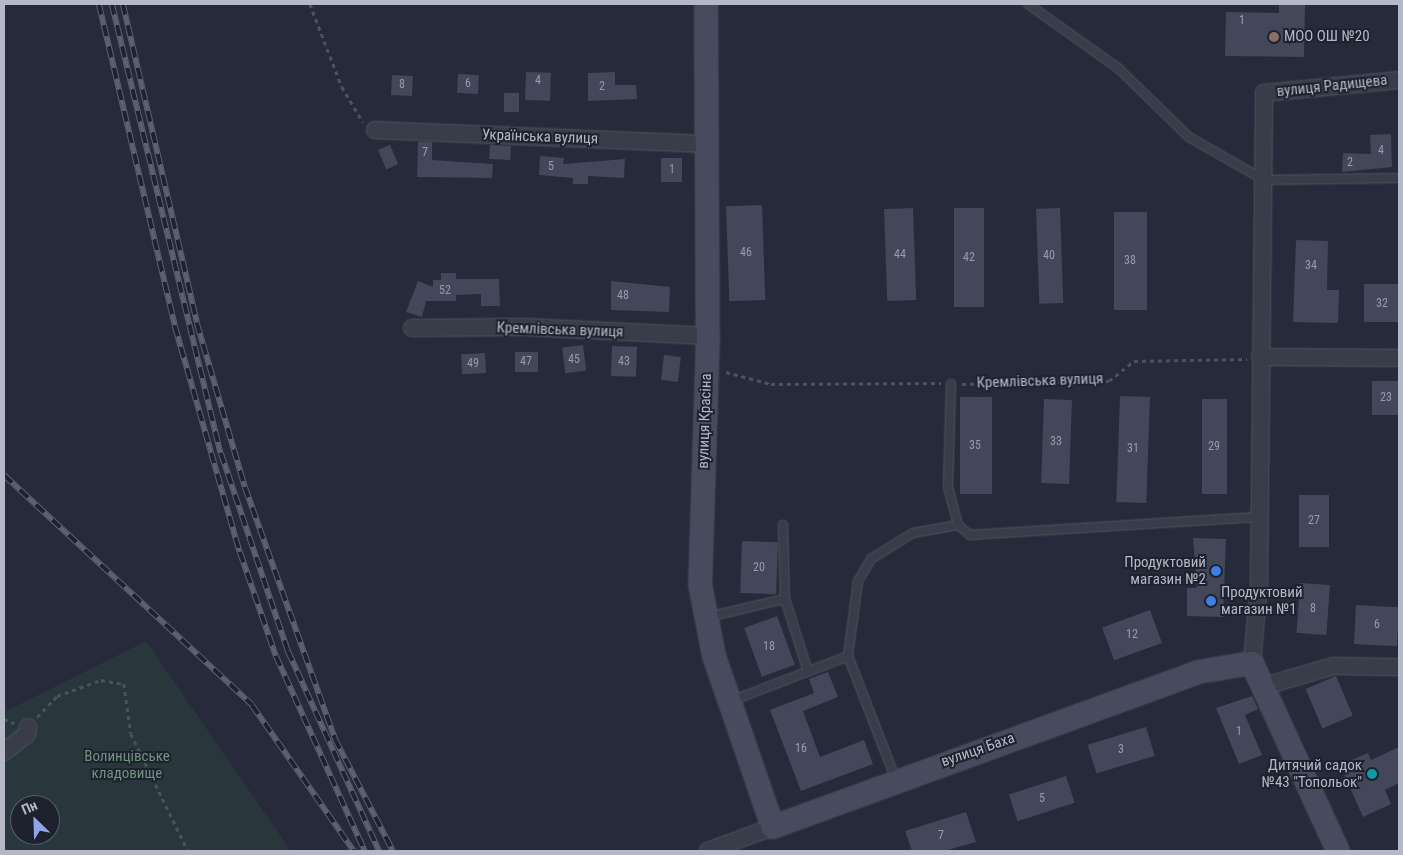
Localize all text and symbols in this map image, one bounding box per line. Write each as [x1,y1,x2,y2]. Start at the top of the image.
house number: 1 [1239,14,1245,28]
place label: МОО ОШ №20 [1284,28,1370,46]
marker: МОО ОШ №20 [1268,31,1280,43]
street label: вулиця Радищева [1276,71,1388,101]
house number: 4 [535,74,541,88]
house number: 6 [465,77,471,91]
house number: 8 [399,78,405,92]
house number: 2 [599,80,605,94]
street label: Українська вулиця [482,126,598,148]
house number: 4 [1378,144,1384,158]
house number: 7 [422,146,428,160]
house number: 2 [1347,156,1353,170]
house number: 5 [548,160,554,174]
house number: 1 [669,163,675,177]
house number: 46 [740,246,752,260]
house number: 44 [894,248,906,262]
house number: 40 [1043,249,1055,263]
house number: 42 [963,251,975,265]
house number: 38 [1124,254,1136,268]
house number: 34 [1305,259,1317,273]
house number: 52 [439,284,451,298]
house number: 48 [617,289,629,303]
house number: 32 [1376,297,1388,311]
street label: Кремлівська вулиця [496,319,624,341]
house number: 45 [568,353,580,367]
house number: 47 [520,355,532,369]
house number: 43 [618,355,630,369]
house number: 49 [467,357,479,371]
street label: Кремлівська вулиця [976,370,1104,392]
street label: вулиця Красіна [694,373,716,469]
house number: 23 [1380,391,1392,405]
house number: 33 [1050,435,1062,449]
house number: 35 [969,439,981,453]
house number: 29 [1208,440,1220,454]
house number: 31 [1127,442,1139,456]
house number: 27 [1308,514,1320,528]
place label: Продуктовий магазин №2 [1124,553,1206,588]
house number: 20 [753,561,765,575]
marker: Продуктовий магазин №2 [1210,565,1222,577]
place label: Продуктовий магазин №1 [1221,583,1303,618]
marker: Продуктовий магазин №1 [1205,595,1217,607]
house number: 8 [1310,602,1316,616]
house number: 6 [1374,618,1380,632]
house number: 12 [1126,628,1138,642]
house number: 18 [763,640,775,654]
house number: 1 [1236,725,1242,739]
street label: вулиця Баха [939,729,1017,771]
house number: 16 [795,742,807,756]
house number: 3 [1118,743,1124,757]
park label: Волинцівське кладовище [84,747,170,782]
place label: Дитячий садок №43 "Топольок" [1262,756,1362,791]
marker: Дитячий садок №43 "Топольок" [1366,768,1378,780]
house number: 5 [1039,792,1045,806]
north arrow [10,795,60,845]
text: Пн [19,797,40,818]
house number: 7 [938,829,944,843]

